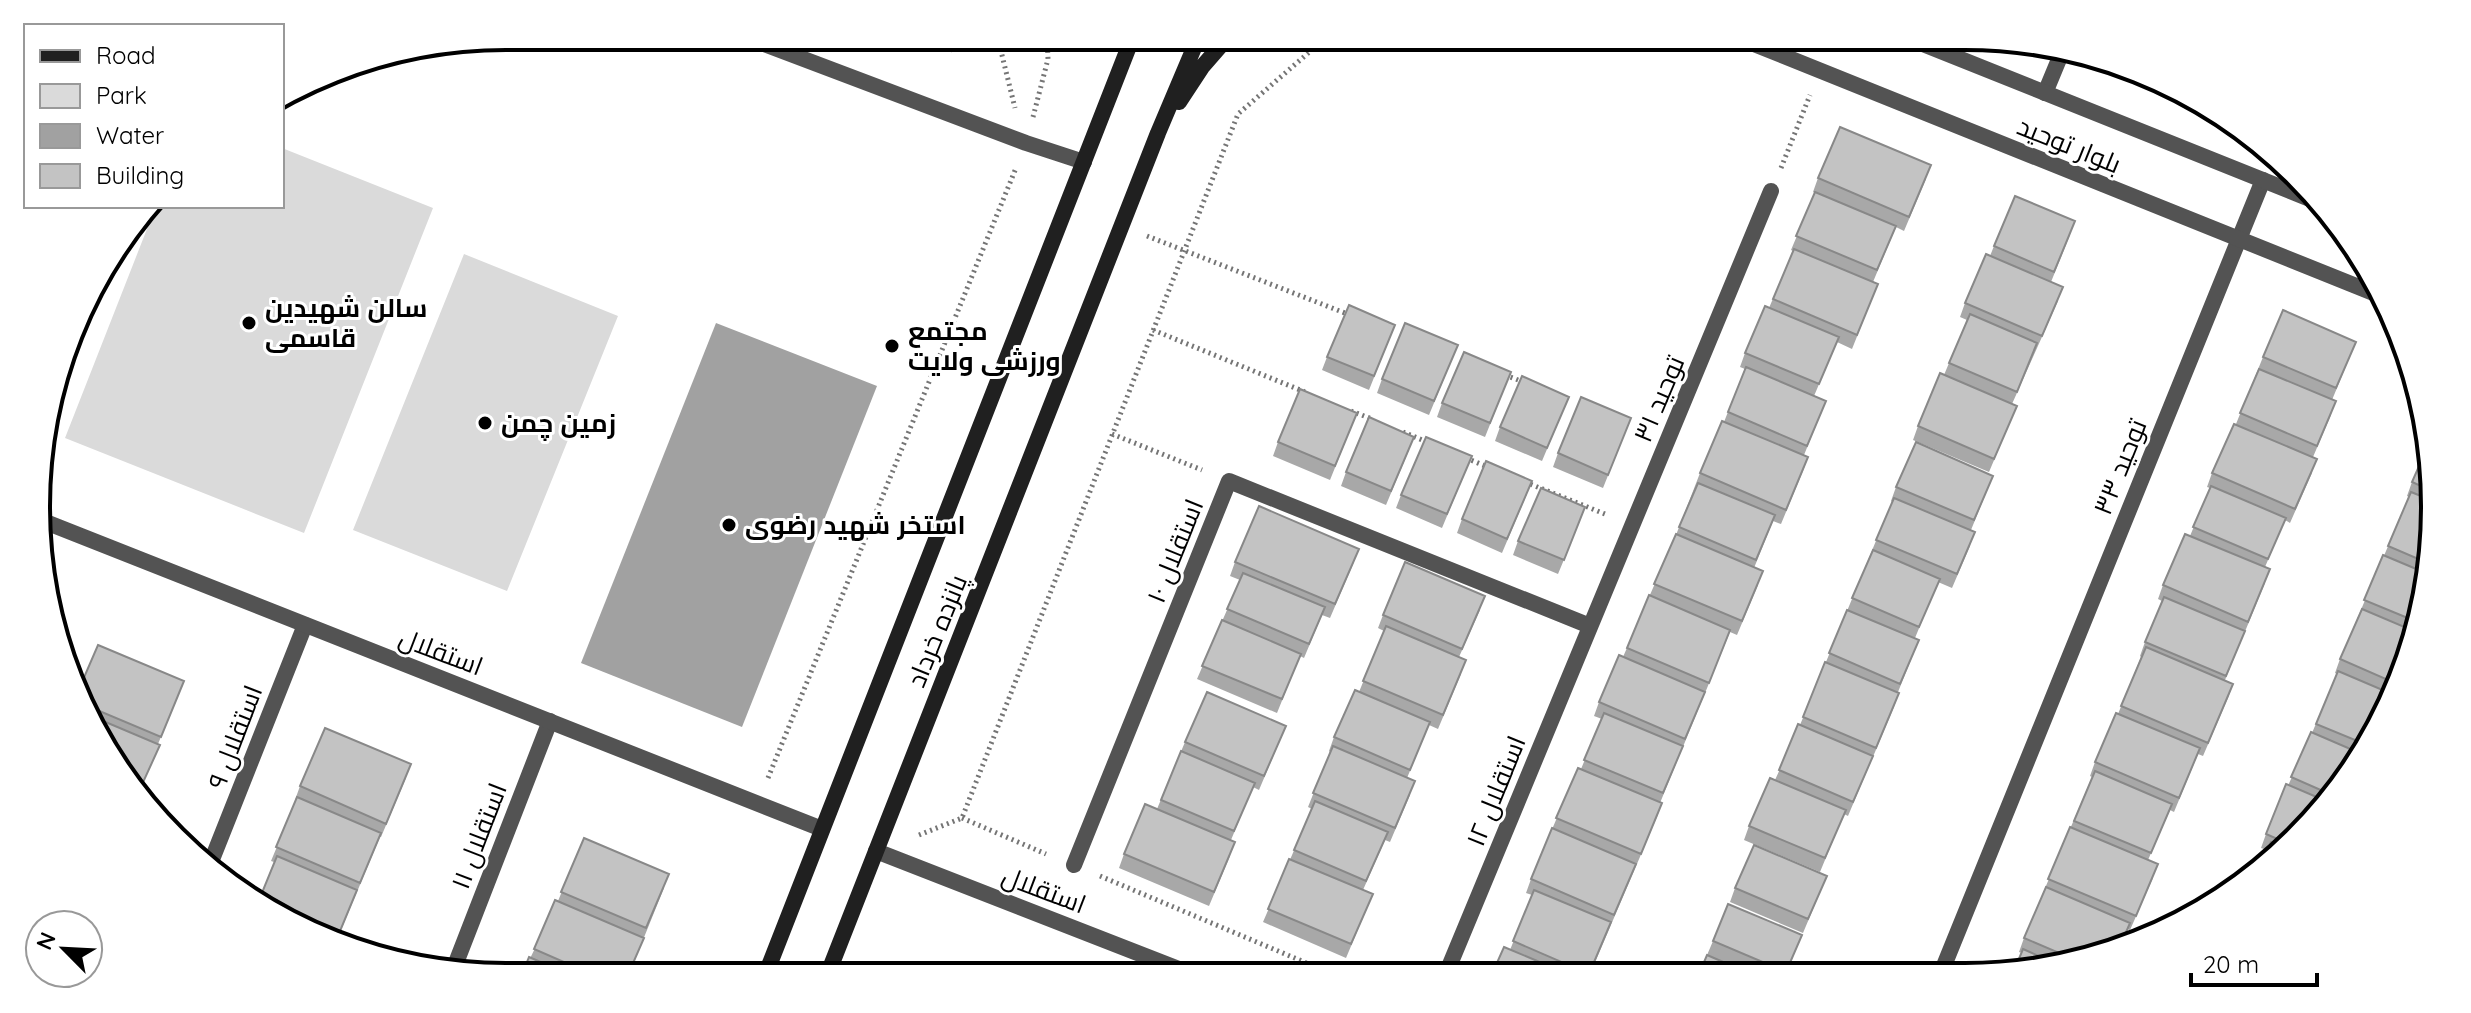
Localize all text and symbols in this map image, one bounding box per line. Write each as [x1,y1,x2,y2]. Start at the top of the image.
legend [24,24,284,208]
text: Road [96,40,156,70]
text: Park [96,80,147,110]
street label: بلوار توحید [2013,109,2126,180]
text: Water [96,120,164,150]
text: Building [96,160,184,190]
place label: سالن شهیدین قاسمی [265,291,427,354]
marker: سالن شهیدین قاسمی [240,314,258,332]
place label: مجتمع ورزشی ولایت [908,314,1061,377]
marker: مجتمع ورزشی ولایت [883,337,901,355]
street label: توحید ۳۱ [1626,351,1691,447]
place label: زمین چمن [501,406,616,441]
marker: زمین چمن [476,414,494,432]
street label: توحید ۳۳ [2085,414,2154,519]
street label: استقلال ۱۰ [1139,494,1210,608]
place label: استخر شهید رضوی [745,508,966,541]
marker: استخر شهید رضوی [720,516,738,534]
street label: پانزده خرداد [899,570,975,692]
street label: استقلال [394,620,488,683]
street label: استقلال ۹ [200,680,269,793]
street label: استقلال ۱۲ [1458,731,1533,851]
street label: استقلال ۱۱ [443,778,514,893]
street label: استقلال [997,858,1091,921]
north arrow [24,909,104,989]
text: N [30,928,62,954]
scale bar [2191,937,2317,987]
text: 20 m [2203,949,2259,979]

